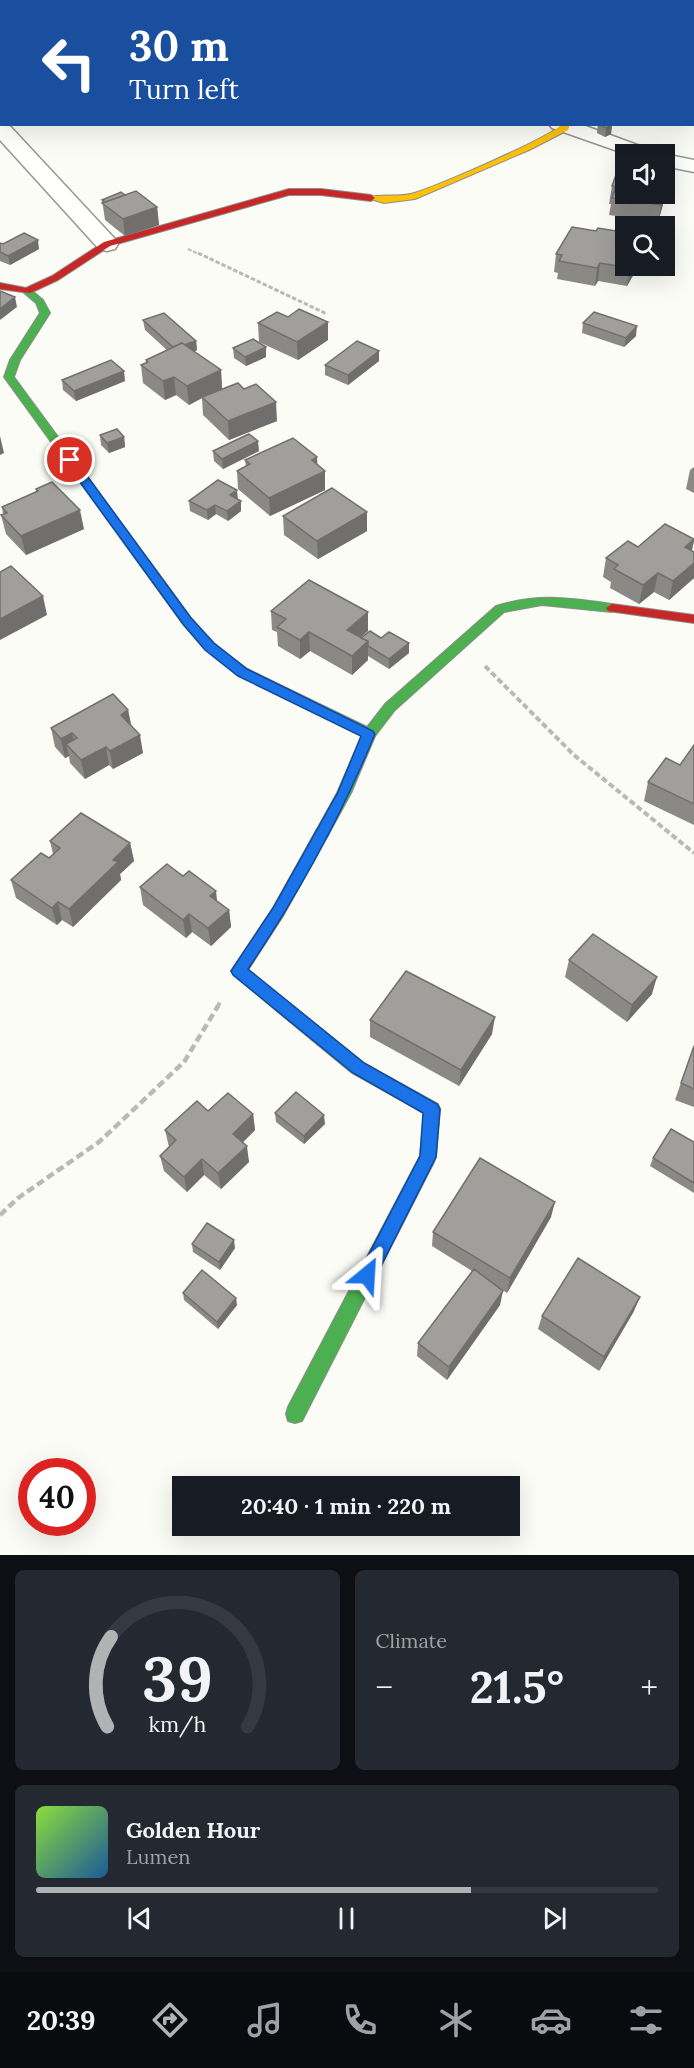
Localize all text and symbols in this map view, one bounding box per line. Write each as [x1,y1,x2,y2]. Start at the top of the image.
text: 30 m [129,19,229,73]
icon: left [30,24,108,102]
text: Turn left [129,72,239,106]
map controls [615,144,675,276]
button: sound [615,144,675,204]
button: search [615,216,675,276]
pin [44,434,95,485]
icon: arrive [53,443,86,476]
position arrow [335,1243,399,1307]
speed limit sign: 40 [18,1458,96,1536]
text: 20:40 · 1 min · 220 m [241,1492,451,1520]
text: Climate [376,1628,447,1653]
text: 39 [142,1638,213,1718]
text: 21.5° [470,1658,564,1715]
text: − [376,1666,393,1708]
text: + [640,1666,658,1708]
text: km/h [148,1710,206,1738]
text: Golden Hour [126,1816,260,1844]
text: Lumen [126,1844,190,1869]
icon: previous [123,1902,156,1935]
icon: pause [330,1902,363,1935]
icon: next [538,1902,571,1935]
icon: directions [149,1999,191,2041]
icon: music [244,1999,286,2041]
icon: phone [339,1999,381,2041]
icon: climate [435,1999,477,2041]
icon: car [530,1999,572,2041]
icon: filters [625,1999,667,2041]
text: 20:39 [27,2003,96,2037]

